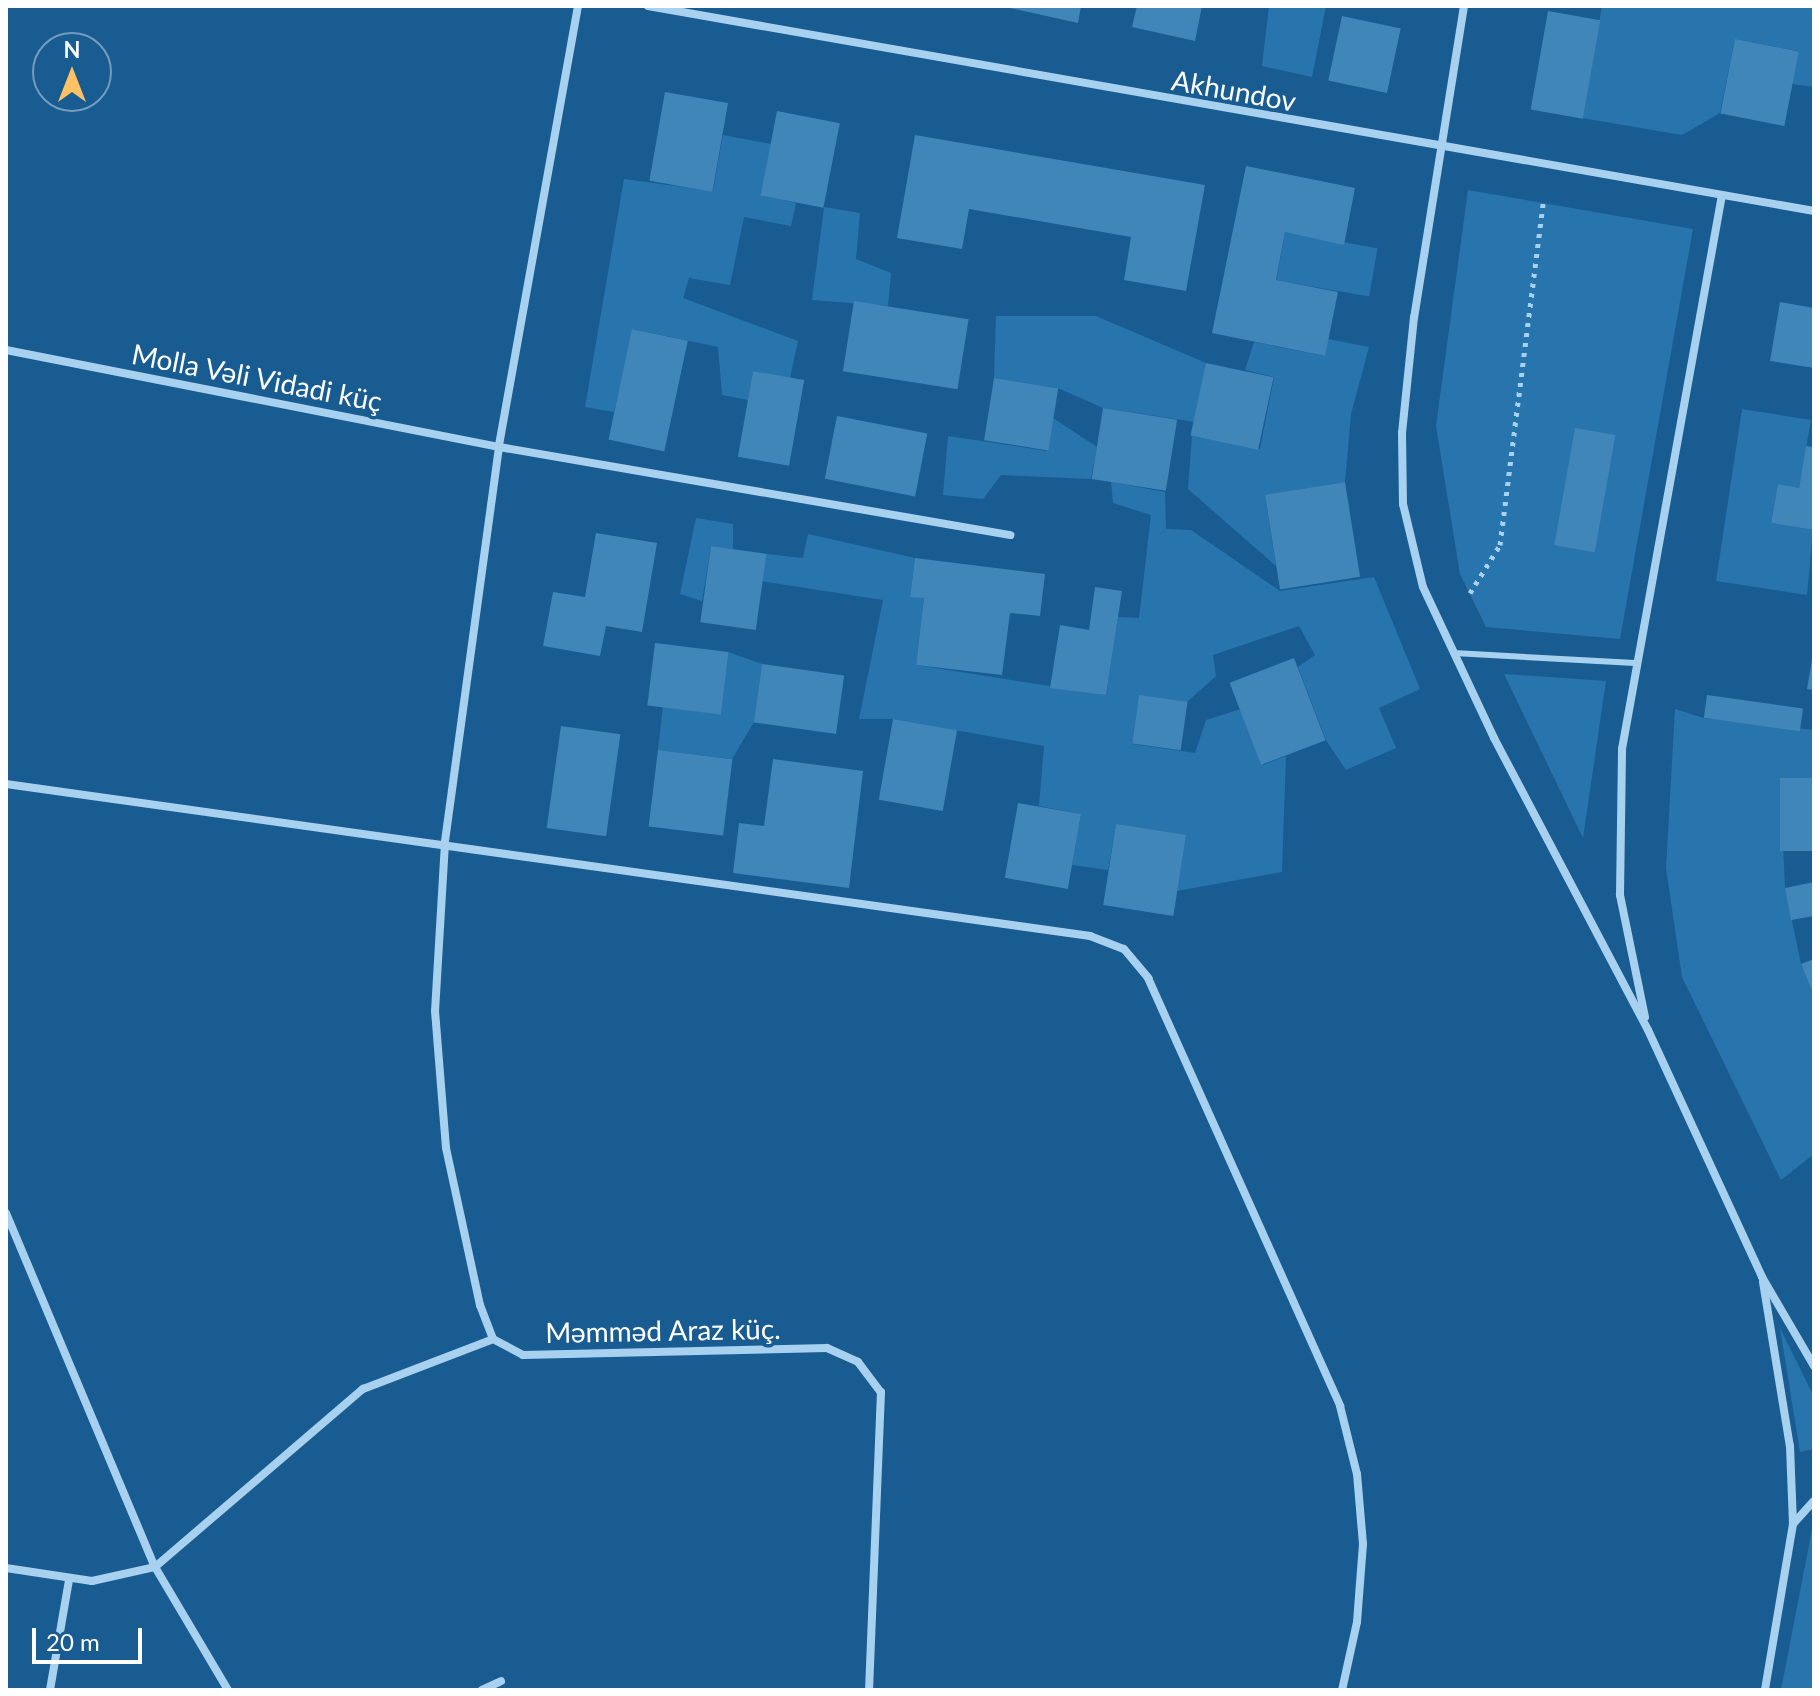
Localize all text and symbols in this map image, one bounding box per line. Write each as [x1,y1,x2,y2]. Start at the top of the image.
north arrow [32,32,112,112]
text: N [64,36,80,63]
street label: Akhundov [1169,63,1299,117]
street label: Molla Vəli Vidadi küç [128,336,386,418]
street label: Məmməd Araz küç. [544,1311,782,1349]
scale bar [36,1612,146,1662]
text: 20 m [46,1627,100,1656]

